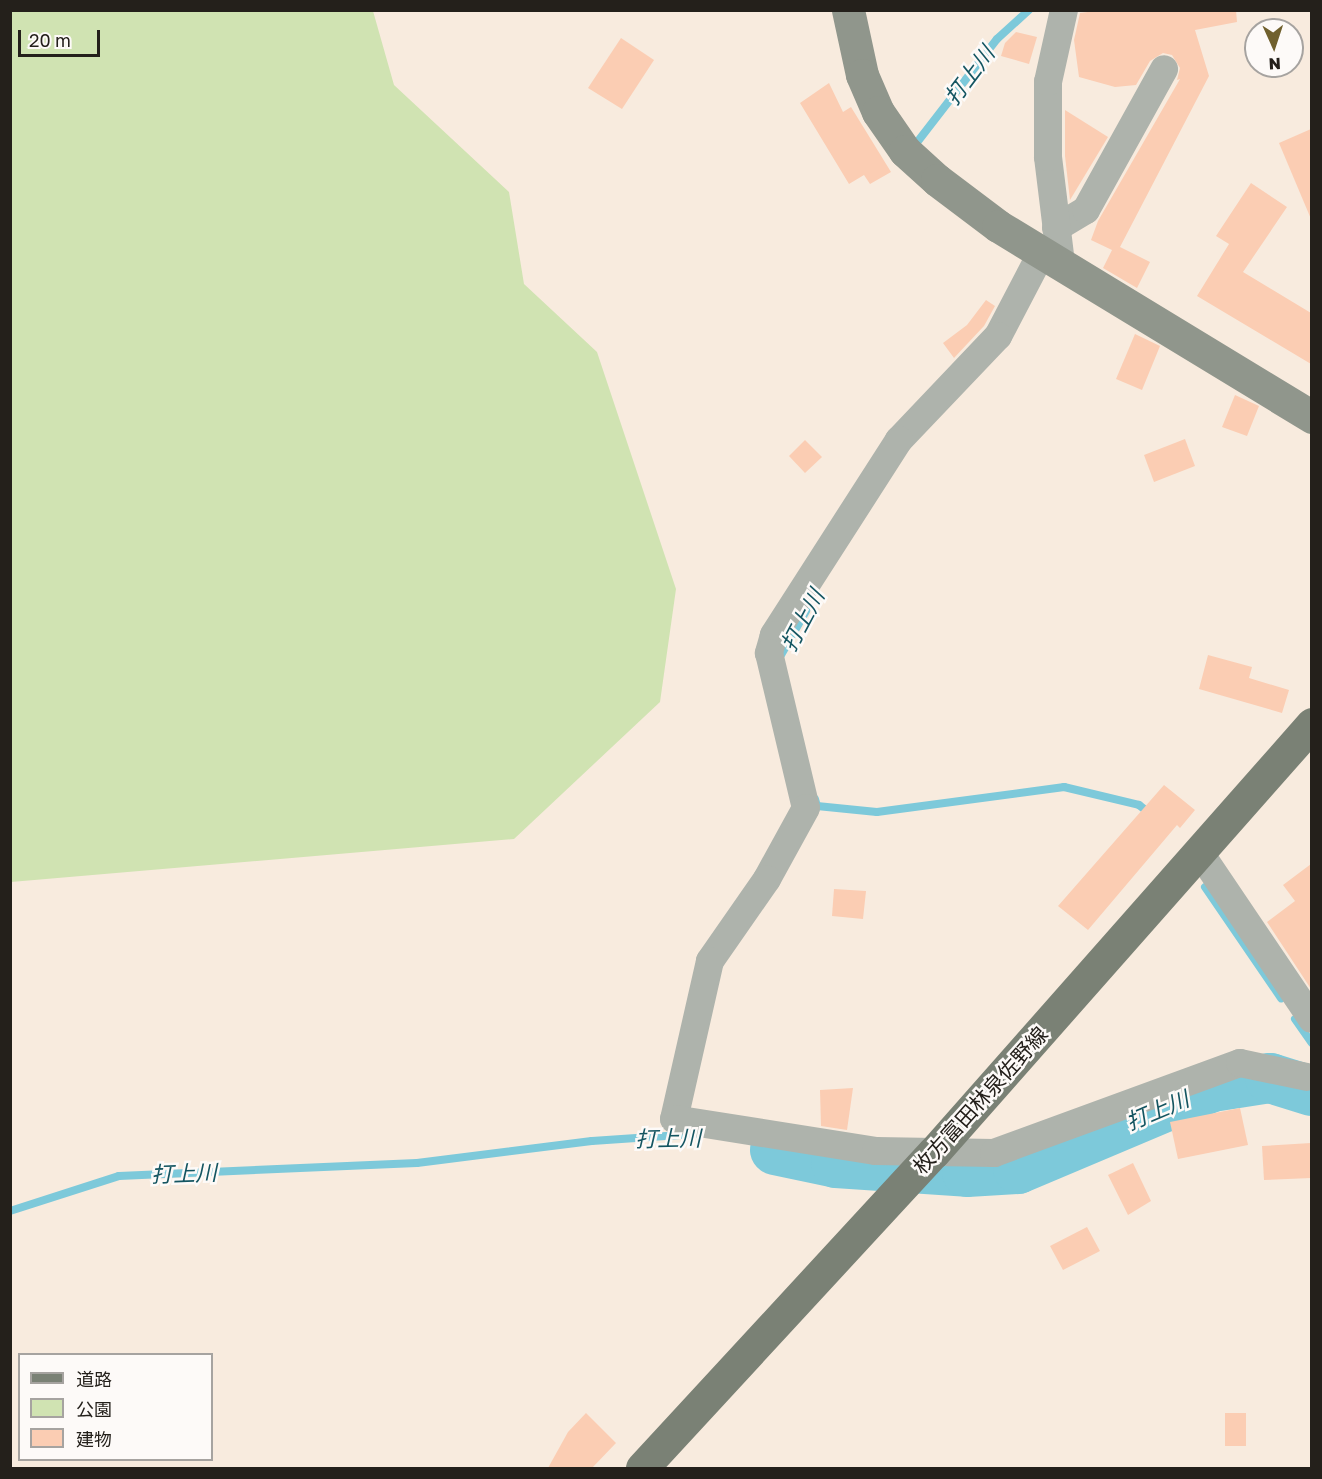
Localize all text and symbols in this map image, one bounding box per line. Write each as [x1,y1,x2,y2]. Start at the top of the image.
scale bar [21,18,104,56]
north arrow [1244,18,1304,78]
text: 20 m [29,29,71,51]
water label: 打上川 [939,41,999,109]
text: N [1268,54,1281,74]
water label: 打上川 [775,585,829,655]
street label: 枚方富田林泉佐野線 [907,1021,1053,1179]
water label: 打上川 [1121,1085,1193,1135]
water label: 打上川 [635,1124,701,1152]
water label: 打上川 [151,1159,217,1187]
legend [18,1353,213,1461]
text: 道路 [76,1368,112,1390]
text: 公園 [76,1398,112,1420]
text: 建物 [76,1428,112,1450]

